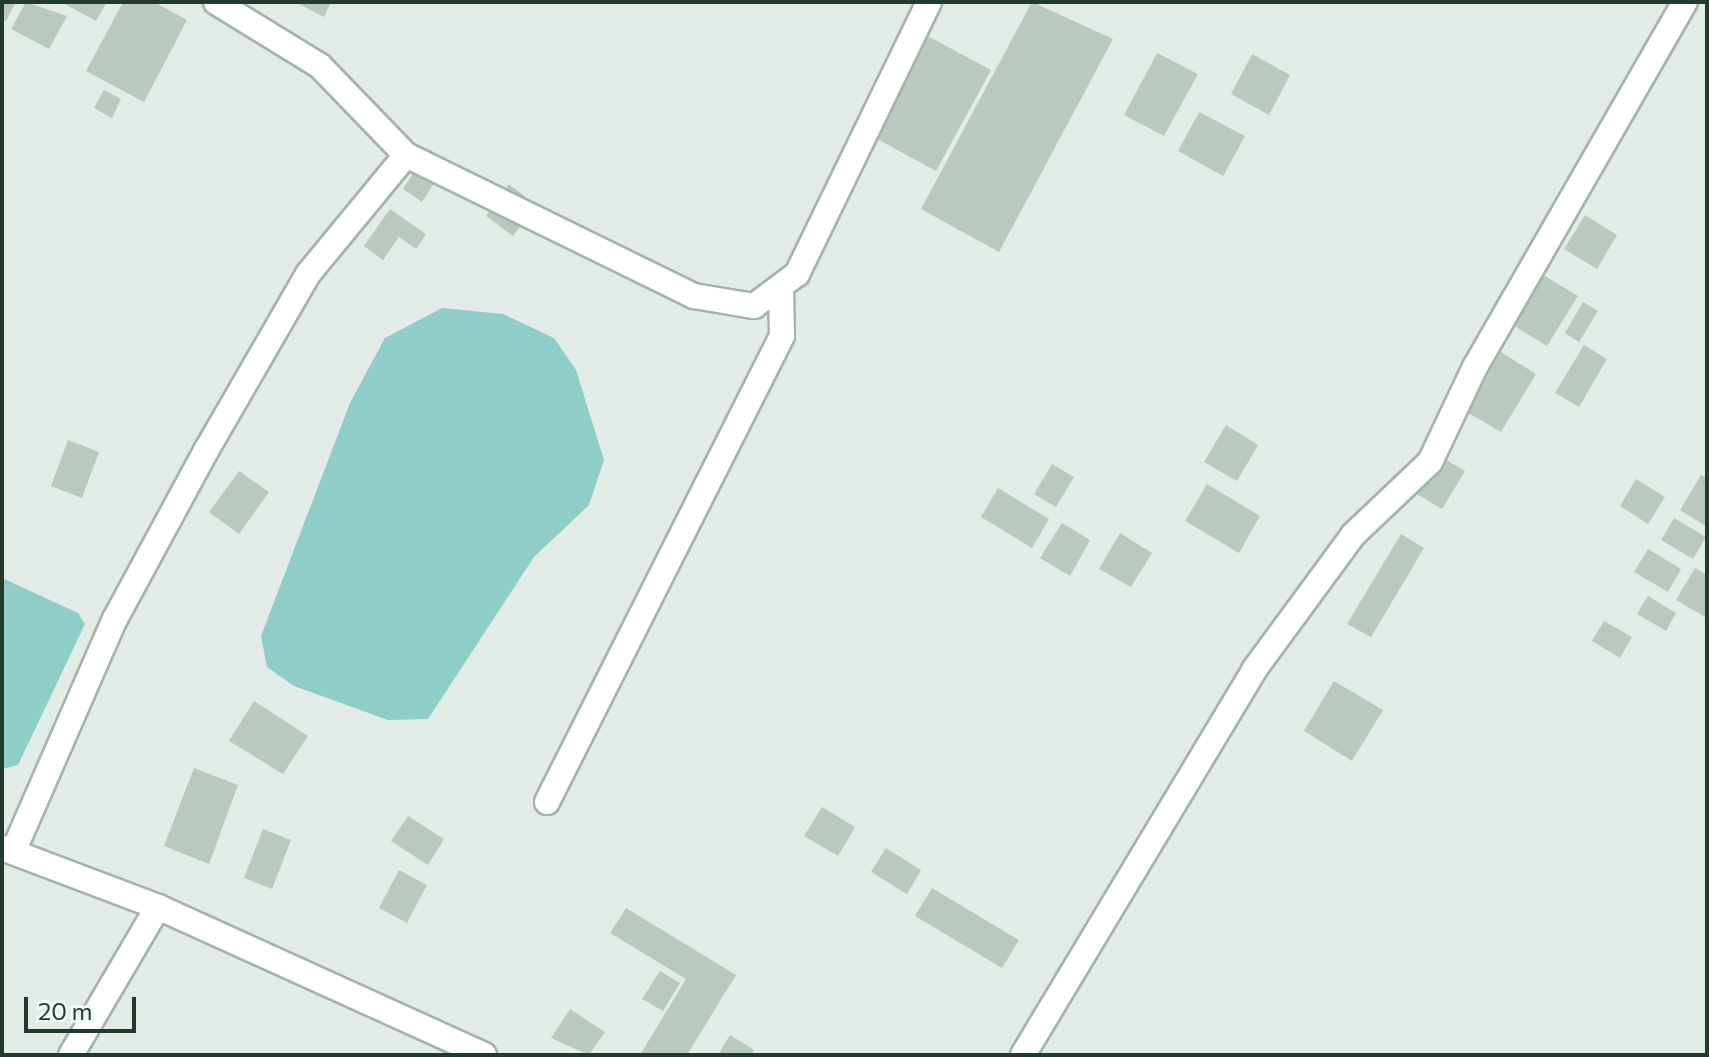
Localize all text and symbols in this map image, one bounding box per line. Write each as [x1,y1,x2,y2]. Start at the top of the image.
scale bar [28,981,140,1031]
text: 20 m [38,996,92,1025]

